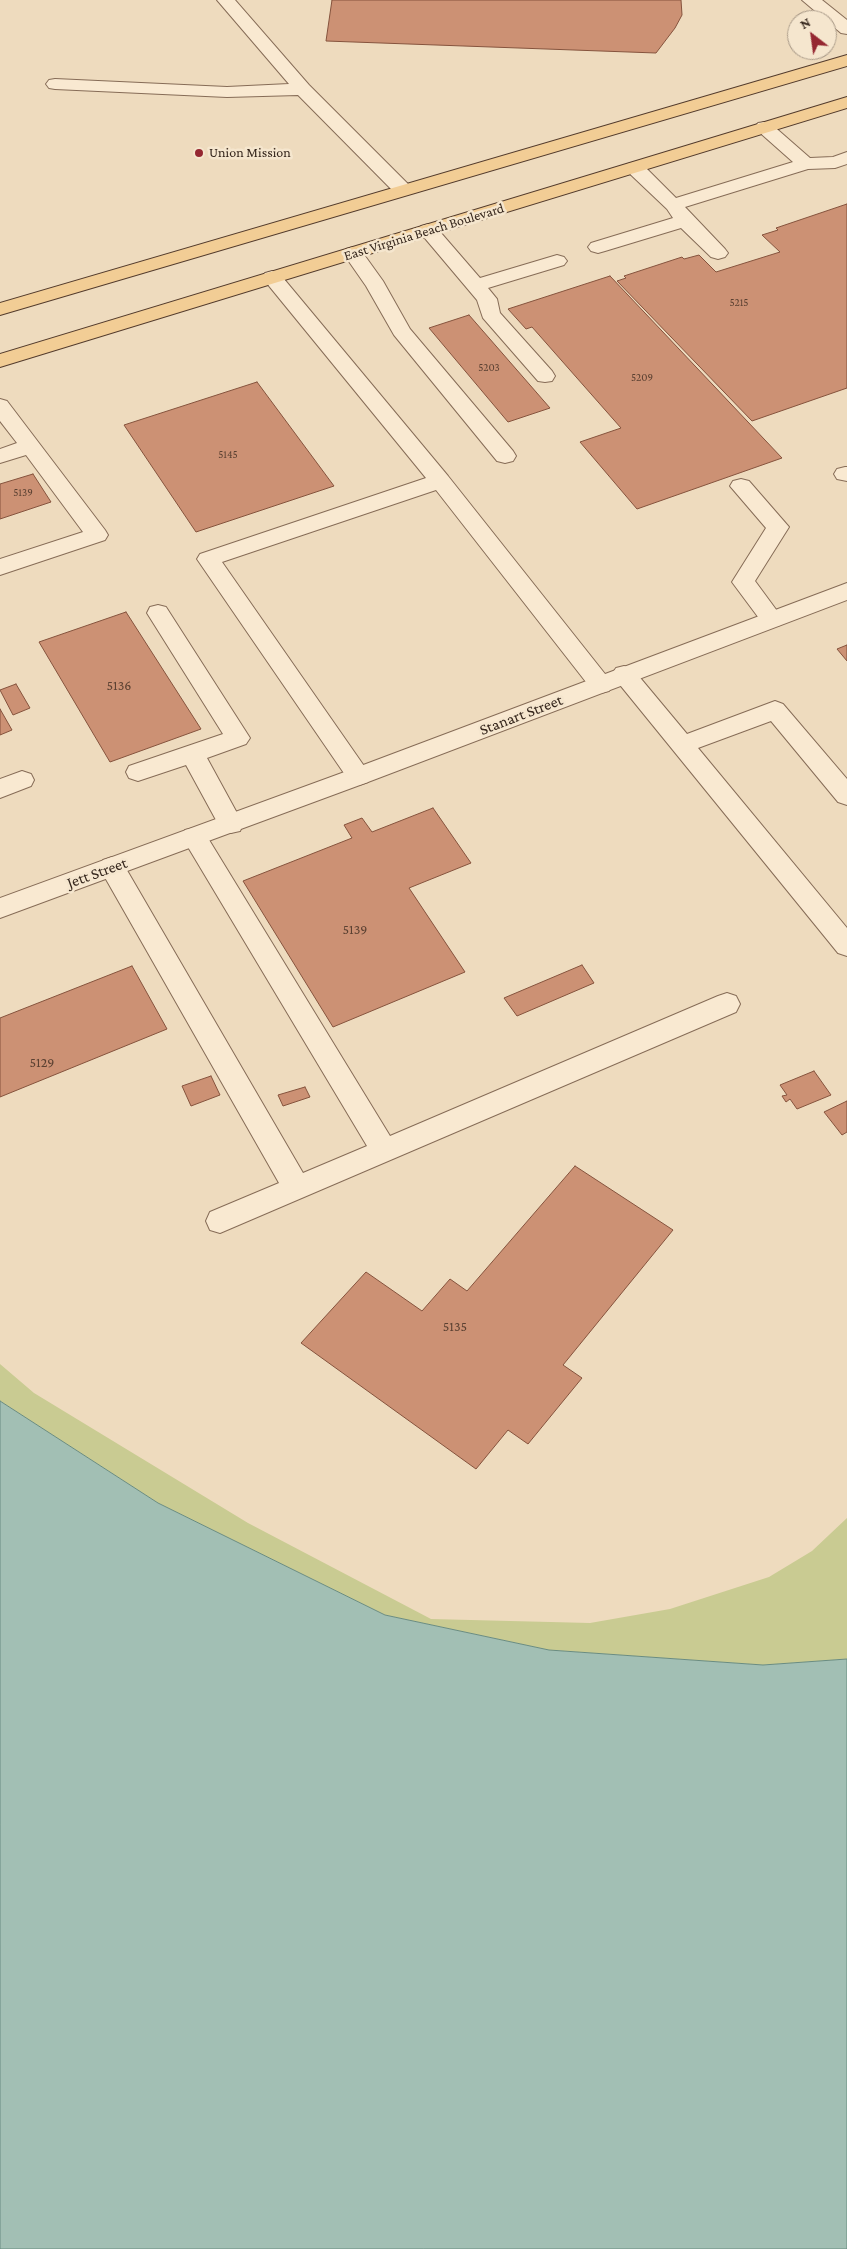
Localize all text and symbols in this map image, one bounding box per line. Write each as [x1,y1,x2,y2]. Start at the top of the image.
north arrow [787,10,837,60]
text: N [797,14,813,32]
place label: Union Mission [209,145,291,161]
marker: Union Mission [193,147,205,159]
street label: East Virginia Beach Boulevard [342,200,506,264]
house number: 5215 [729,296,749,310]
house number: 5203 [478,361,500,375]
house number: 5209 [631,371,653,385]
house number: 5145 [218,448,238,462]
house number: 5139 [13,486,33,500]
house number: 5136 [107,678,131,694]
street label: Stanart Street [477,690,565,740]
street label: Jett Street [64,853,130,893]
house number: 5139 [343,922,367,938]
house number: 5129 [30,1055,54,1071]
house number: 5135 [443,1319,467,1335]

